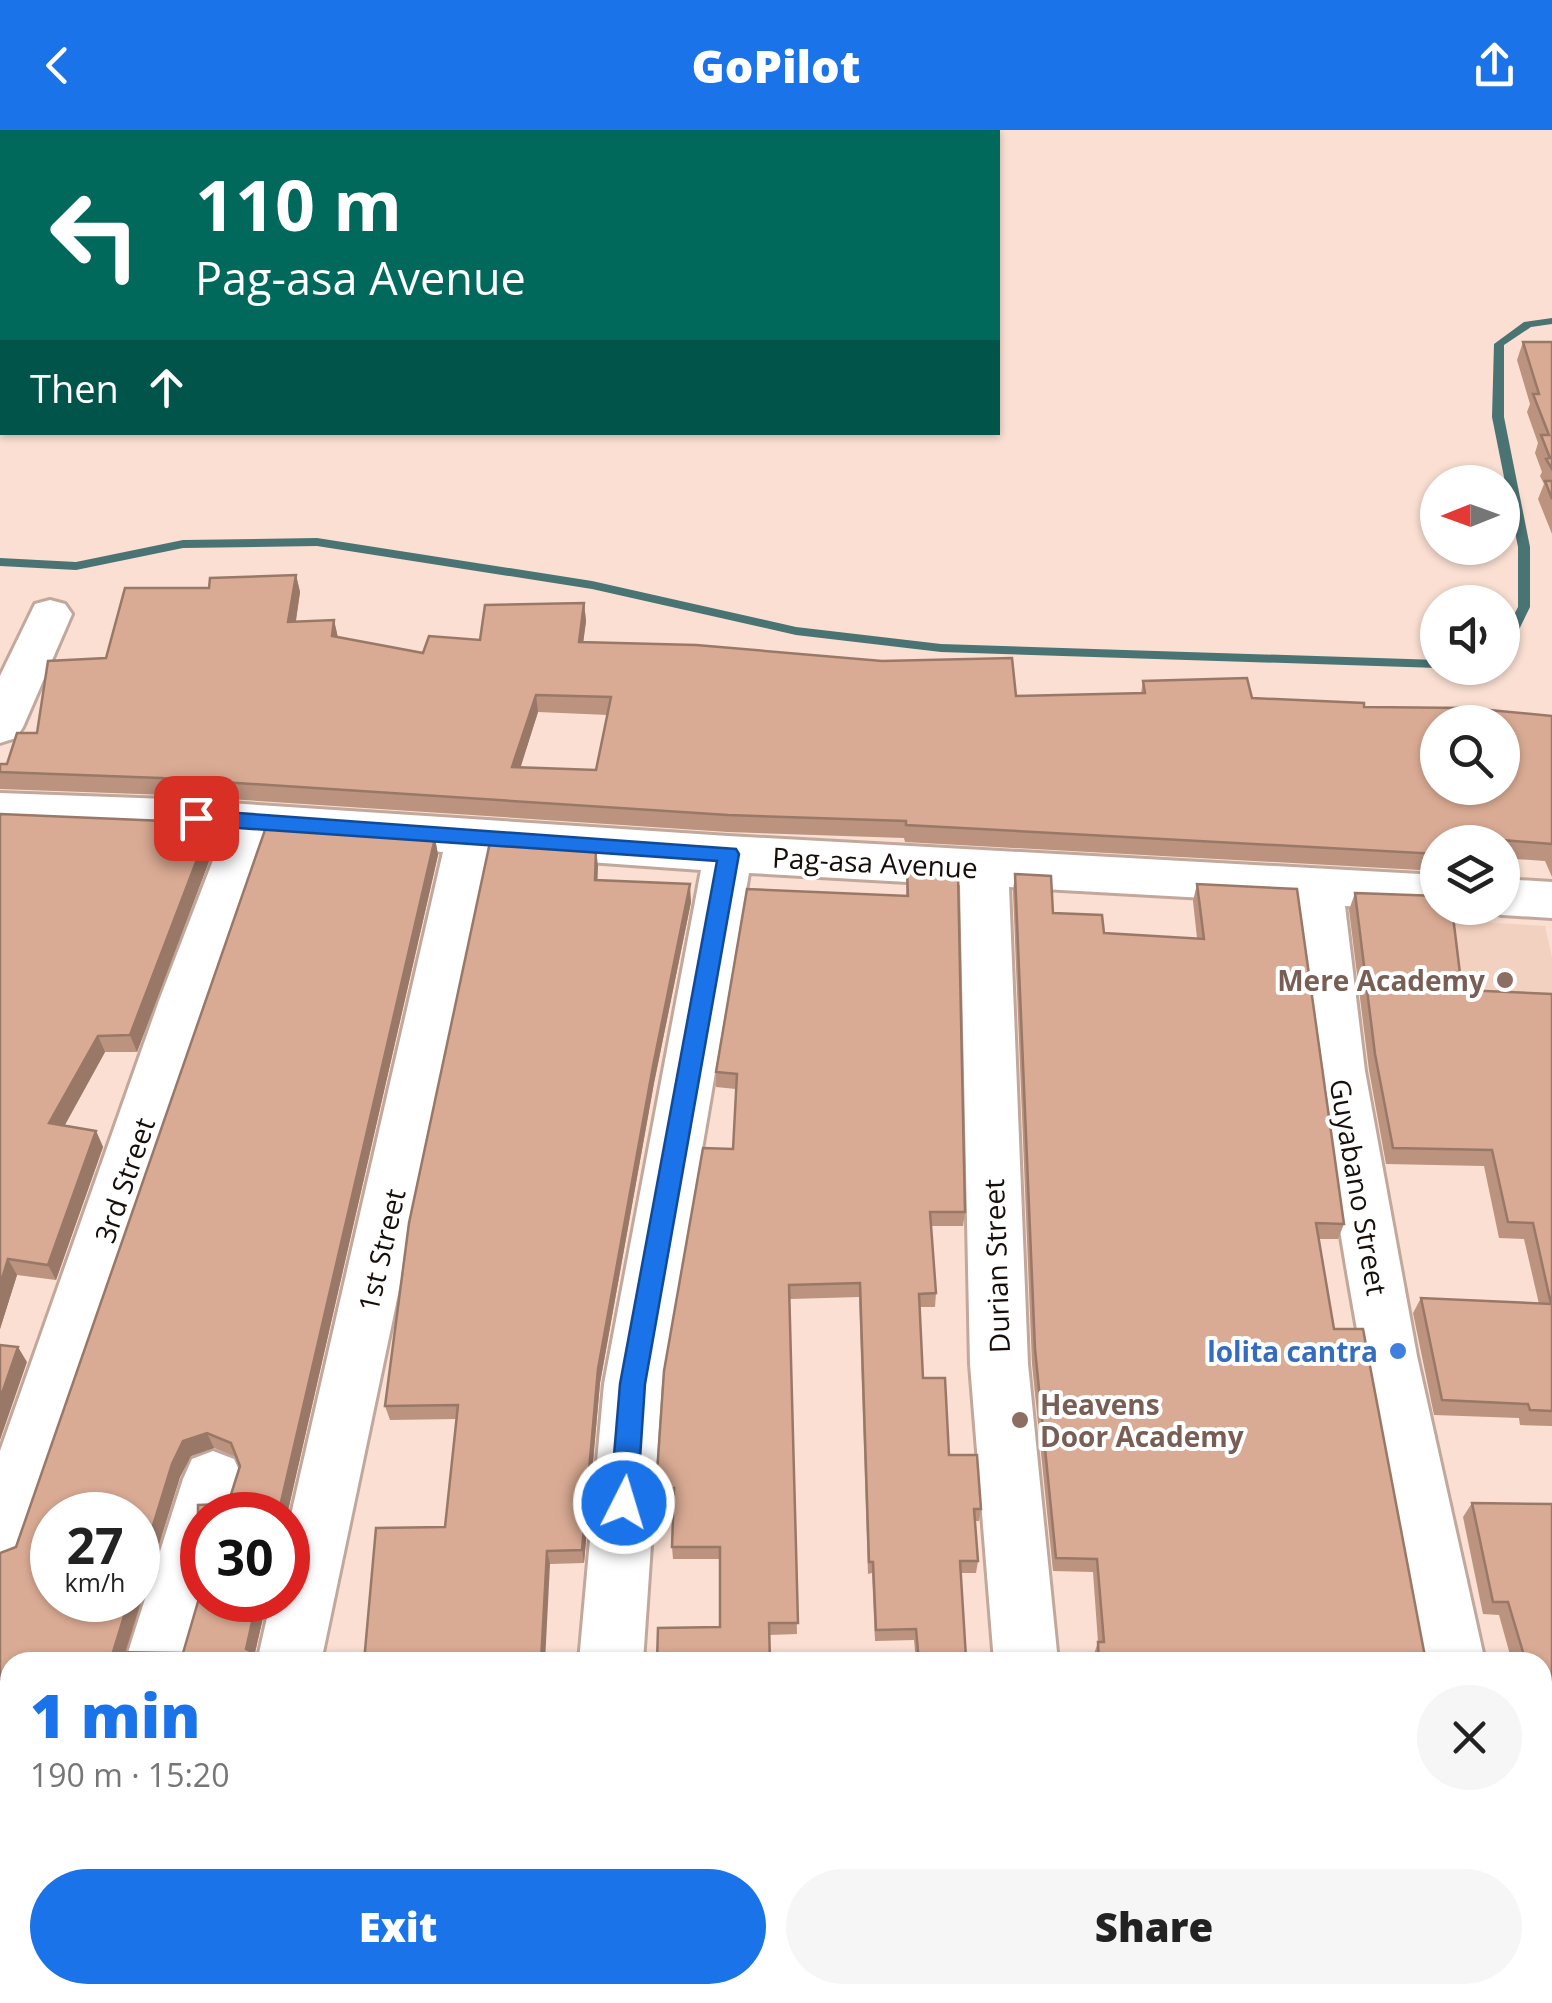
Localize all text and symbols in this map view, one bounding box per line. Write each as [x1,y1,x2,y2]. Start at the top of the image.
text: GoPilot [692,35,860,96]
icon: back [30,38,85,93]
icon: share [1467,38,1522,93]
text: 110 m [195,156,402,252]
icon: left [30,170,160,300]
text: Pag-asa Avenue [195,247,526,308]
icon: ahead [139,360,194,415]
text: Then [30,362,119,414]
north arrow [1420,465,1520,565]
map controls [1420,465,1520,925]
button: sound [1420,585,1520,685]
button: search [1420,705,1520,805]
pin [154,776,239,861]
icon: arrive [169,791,224,846]
button: layers [1420,825,1520,925]
street label: Pag-asa Avenue [771,838,979,886]
place label: Mere Academy [1277,961,1485,999]
marker: Mere Academy [1494,969,1516,991]
street label: Guyabano Street [1321,1076,1397,1298]
street label: 3rd Street [85,1112,163,1248]
street label: Durian Street [974,1178,1018,1354]
street label: 1st Street [348,1185,414,1315]
place label: lolita cantra [1207,1332,1378,1370]
marker: lolita cantra [1387,1340,1409,1362]
place label: Heavens Door Academy [1040,1385,1244,1455]
marker: Heavens Door Academy [1009,1409,1031,1431]
position arrow [572,1451,676,1555]
speed limit sign: 30 [180,1492,310,1622]
text: 27 [66,1511,124,1579]
text: km/h [65,1565,125,1599]
text: 1 min [30,1674,200,1756]
button: close [1417,1685,1522,1790]
text: 190 m · 15:20 [30,1753,229,1796]
button: Exit [30,1869,766,1984]
button: Share [786,1869,1522,1984]

